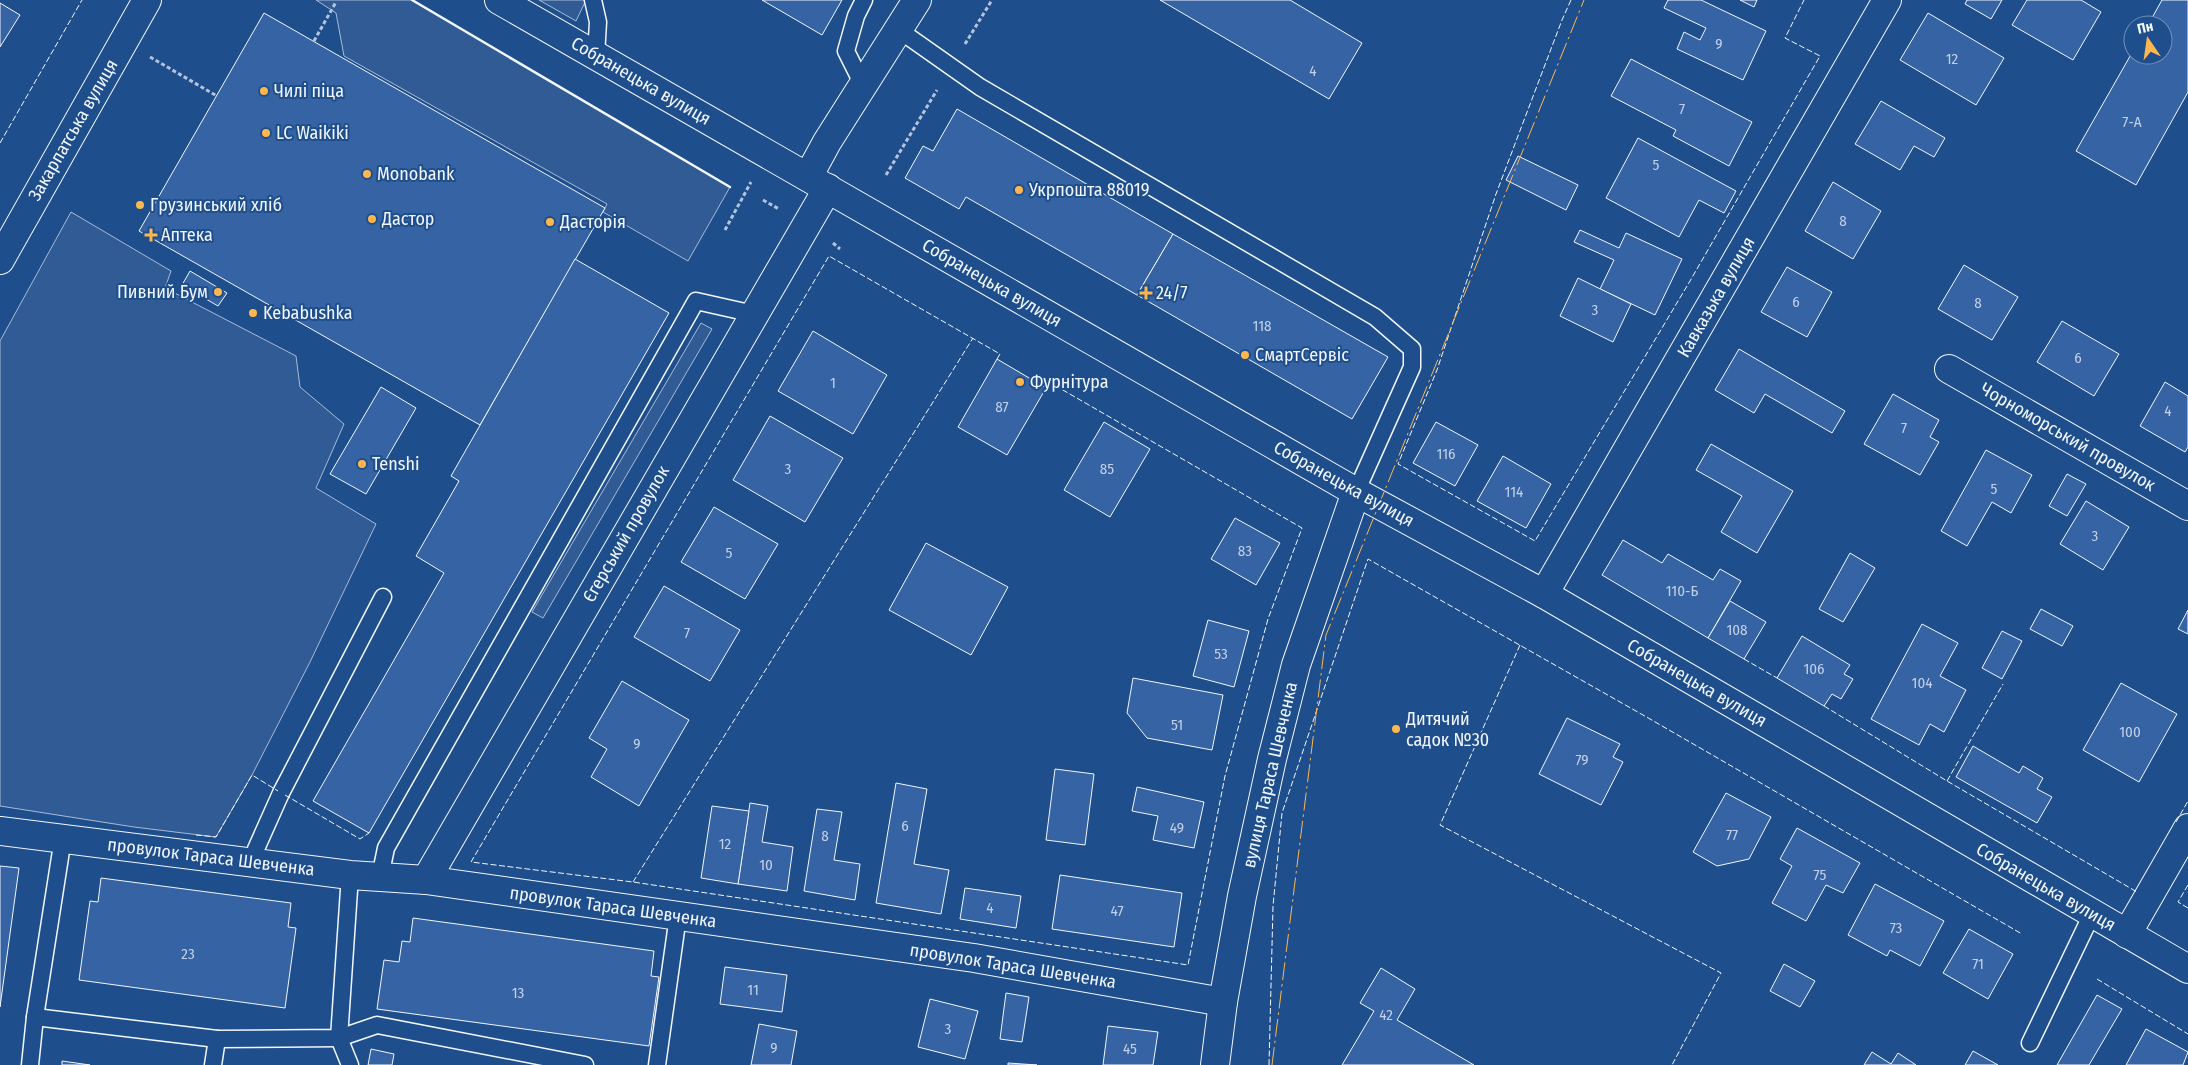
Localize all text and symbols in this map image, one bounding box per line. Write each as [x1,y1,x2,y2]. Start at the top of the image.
north arrow [2123,15,2173,65]
text: Пн [2136,18,2155,38]
street label: Собранецька вулиця [567,32,715,130]
house number: 9 [1715,35,1723,53]
house number: 12 [1946,50,1959,68]
street label: Закарпатська вулиця [23,55,123,205]
house number: 4 [1309,62,1317,80]
place label: Чилі піца [274,80,344,102]
marker: Чилі піца [258,85,270,97]
house number: 7 [1679,100,1685,118]
house number: 7-А [2122,113,2142,131]
place label: LC Waikiki [276,122,349,144]
marker: LC Waikiki [260,127,272,139]
house number: 5 [1653,156,1660,174]
place label: Monobank [377,163,455,185]
marker: Monobank [361,168,373,180]
place label: Укрпошта 88019 [1028,179,1150,201]
marker: Укрпошта 88019 [1013,184,1025,196]
place label: Грузинський хліб [150,194,282,216]
marker: Грузинський хліб [134,199,146,211]
place label: Дастор [381,208,434,230]
place label: Дасторія [559,211,626,233]
house number: 8 [1839,212,1847,230]
marker: Дастор [366,213,378,225]
marker: Дасторія [544,216,556,228]
place label: Аптека [161,224,213,246]
marker: Аптека [145,229,157,241]
street label: Кавказька вулиця [1672,233,1760,361]
street label: Собранецька вулиця [918,234,1066,332]
place label: Пивний Бум [117,281,208,303]
place label: 24/7 [1156,282,1188,304]
marker: Пивний Бум [212,286,224,298]
marker: 24/7 [1140,287,1152,299]
house number: 6 [1792,293,1800,311]
house number: 8 [1974,294,1982,312]
house number: 3 [1592,301,1599,319]
place label: Kebabushka [263,302,353,324]
marker: Kebabushka [247,307,259,319]
house number: 118 [1253,317,1272,335]
place label: СмартСервіс [1255,344,1349,366]
marker: СмартСервіс [1239,349,1251,361]
house number: 6 [2074,349,2082,367]
place label: Фурнітура [1030,371,1109,393]
house number: 1 [830,374,836,392]
marker: Фурнітура [1014,376,1026,388]
street label: Чорноморський провулок [1977,378,2160,496]
house number: 87 [995,398,1009,416]
house number: 4 [2164,402,2172,420]
house number: 7 [1901,419,1907,437]
street label: Собранецька вулиця [1270,436,1418,532]
house number: 116 [1437,445,1455,463]
place label: Tenshi [372,453,419,475]
marker: Tenshi [356,458,368,470]
house number: 3 [785,460,792,478]
house number: 85 [1100,460,1114,478]
street label: Єгерський провулок [578,461,674,606]
house number: 5 [1991,480,1998,498]
house number: 114 [1505,483,1523,501]
house number: 3 [2092,527,2099,545]
house number: 83 [1238,542,1252,560]
house number: 5 [726,544,733,562]
house number: 110-Б [1666,582,1698,600]
house number: 108 [1726,621,1748,639]
house number: 7 [684,624,690,642]
street label: Собранецька вулиця [1623,634,1771,732]
house number: 53 [1214,645,1228,663]
house number: 106 [1803,660,1825,678]
house number: 104 [1912,674,1932,692]
street label: вулиця Тараса Шевченка [1238,680,1302,870]
place label: Дитячий садок №30 [1405,708,1489,751]
house number: 51 [1171,716,1183,734]
marker: Дитячий садок №30 [1390,723,1402,735]
house number: 100 [2119,723,2141,741]
house number: 9 [633,735,641,753]
house number: 79 [1575,751,1589,769]
house number: 6 [901,817,909,835]
house number: 49 [1170,819,1184,837]
house number: 77 [1726,826,1738,844]
house number: 8 [821,827,829,845]
street label: провулок Тараса Шевченка [106,833,316,881]
house number: 12 [719,835,732,853]
street label: Собранецька вулиця [1972,838,2120,936]
house number: 10 [759,856,773,874]
house number: 75 [1814,866,1826,884]
street label: провулок Тараса Шевченка [508,882,718,932]
house number: 4 [986,899,994,917]
house number: 47 [1110,902,1124,920]
house number: 73 [1890,919,1903,937]
street label: провулок Тараса Шевченка [908,939,1118,993]
house number: 23 [181,945,195,963]
house number: 71 [1972,955,1984,973]
house number: 11 [747,981,759,999]
house number: 13 [512,984,525,1002]
house number: 42 [1379,1006,1393,1024]
house number: 3 [945,1020,952,1038]
house number: 9 [770,1039,778,1057]
house number: 45 [1123,1040,1137,1058]

